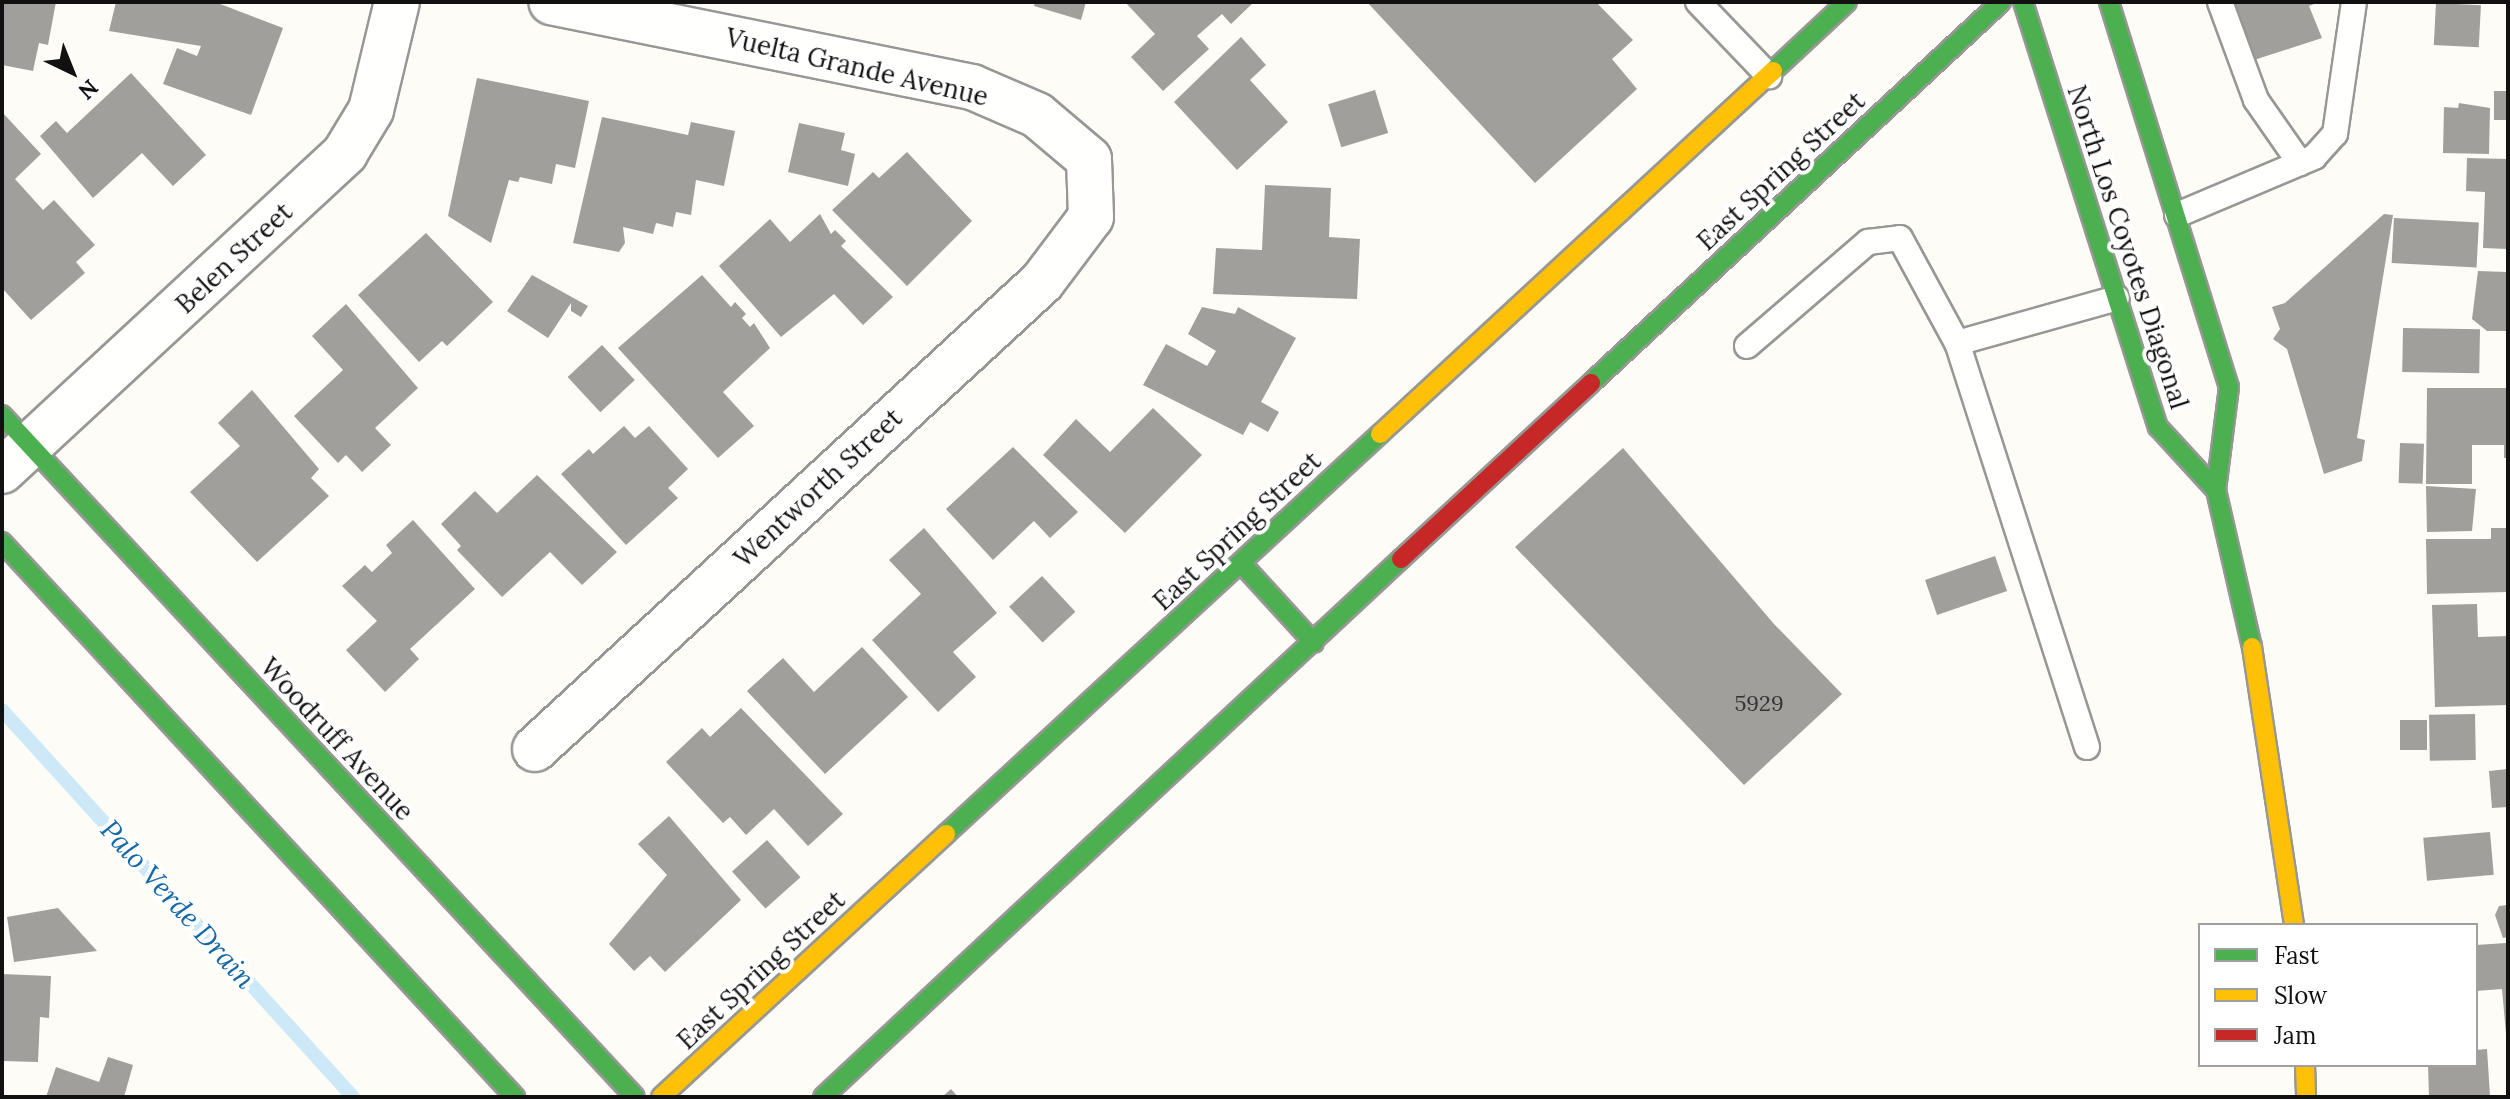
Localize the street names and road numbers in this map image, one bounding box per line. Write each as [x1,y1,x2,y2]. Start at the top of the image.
street label: Vuelta Grande Avenue [723,22,991,112]
street label: North Los Coyotes Diagonal [2061,81,2195,413]
street label: East Spring Street [1691,85,1871,257]
street label: Belen Street [169,196,299,320]
street label: Wentworth Street [728,402,908,574]
street label: East Spring Street [1147,445,1327,617]
street label: Woodruff Avenue [254,651,420,827]
street label: East Spring Street [671,884,851,1056]

